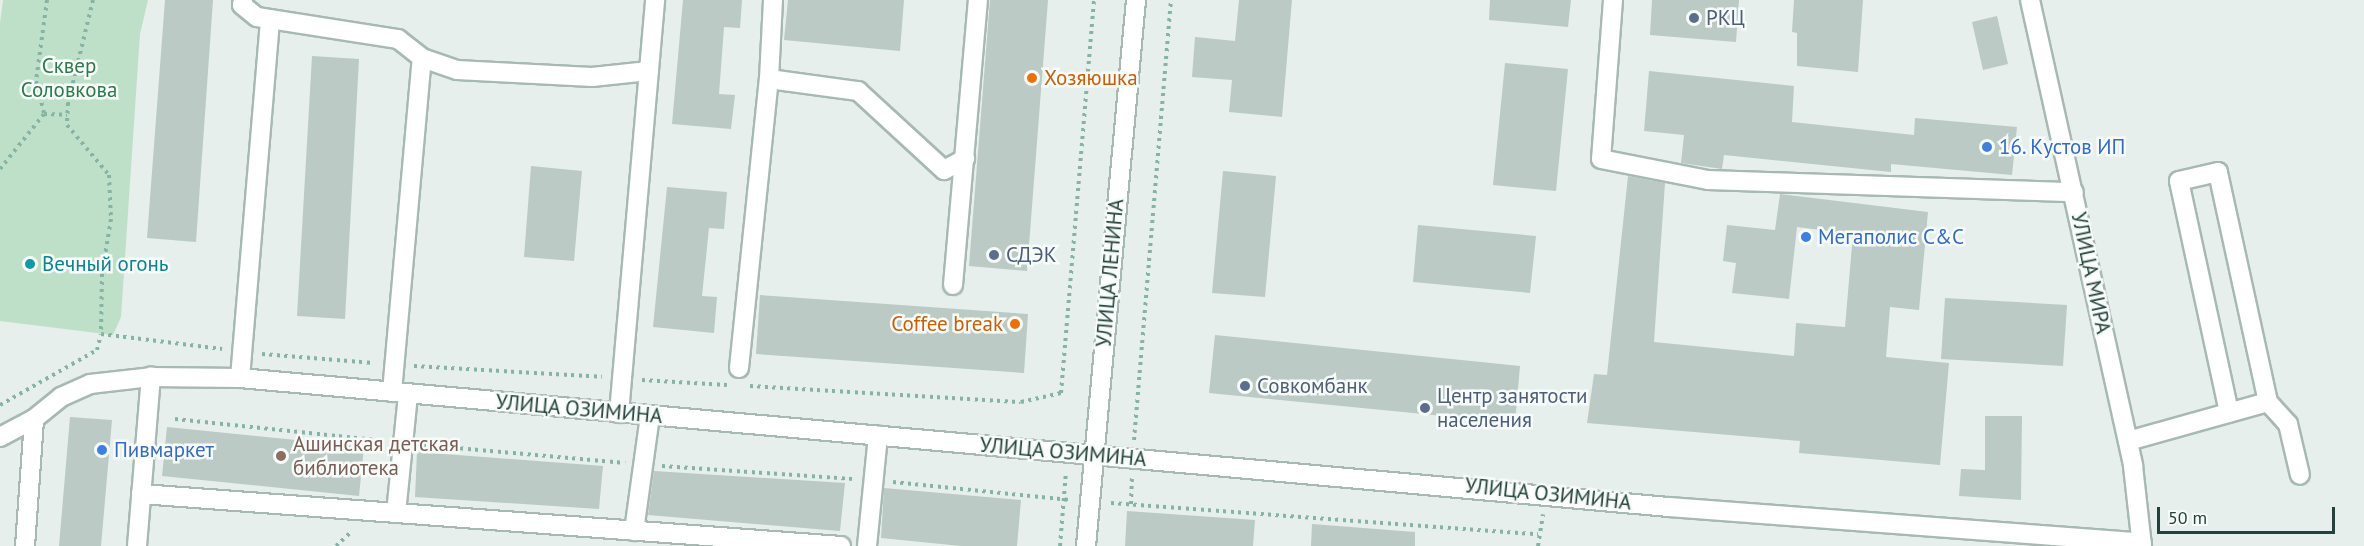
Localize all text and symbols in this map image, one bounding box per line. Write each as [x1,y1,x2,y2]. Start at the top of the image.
place label: РКЦ [1706,5,1745,31]
marker: РКЦ [1687,11,1701,25]
park label: Сквер Соловкова [21,53,117,103]
place label: Хозяюшка [1044,65,1138,91]
marker: Хозяюшка [1025,71,1039,85]
place label: 16. Кустов ИП [1999,134,2127,160]
marker: 16. Кустов ИП [1980,140,1994,154]
street label: УЛИЦА ЛЕНИНА [1091,197,1129,349]
street label: УЛИЦА МИРА [2066,210,2116,336]
place label: Мегаполис C&C [1818,224,1964,250]
marker: Мегаполис C&C [1799,230,1813,244]
place label: СДЭК [1006,242,1057,268]
marker: СДЭК [987,248,1001,262]
place label: Вечный огонь [42,251,169,277]
marker: Вечный огонь [23,257,37,271]
place label: Coffee break [891,311,1003,337]
marker: Coffee break [1008,317,1022,331]
place label: Совкомбанк [1257,373,1368,399]
marker: Совкомбанк [1238,379,1252,393]
place label: Центр занятости населения [1437,383,1588,433]
street label: УЛИЦА ОЗИМИНА [494,389,664,429]
marker: Центр занятости населения [1418,401,1432,415]
place label: Ашинская детская библиотека [293,431,459,481]
street label: УЛИЦА ОЗИМИНА [978,432,1148,472]
place label: Пивмаркет [114,437,214,463]
marker: Пивмаркет [95,443,109,457]
marker: Ашинская детская библиотека [274,449,288,463]
street label: УЛИЦА ОЗИМИНА [1463,473,1633,515]
scale bar [2160,495,2338,533]
text: 50 m [2168,506,2207,529]

